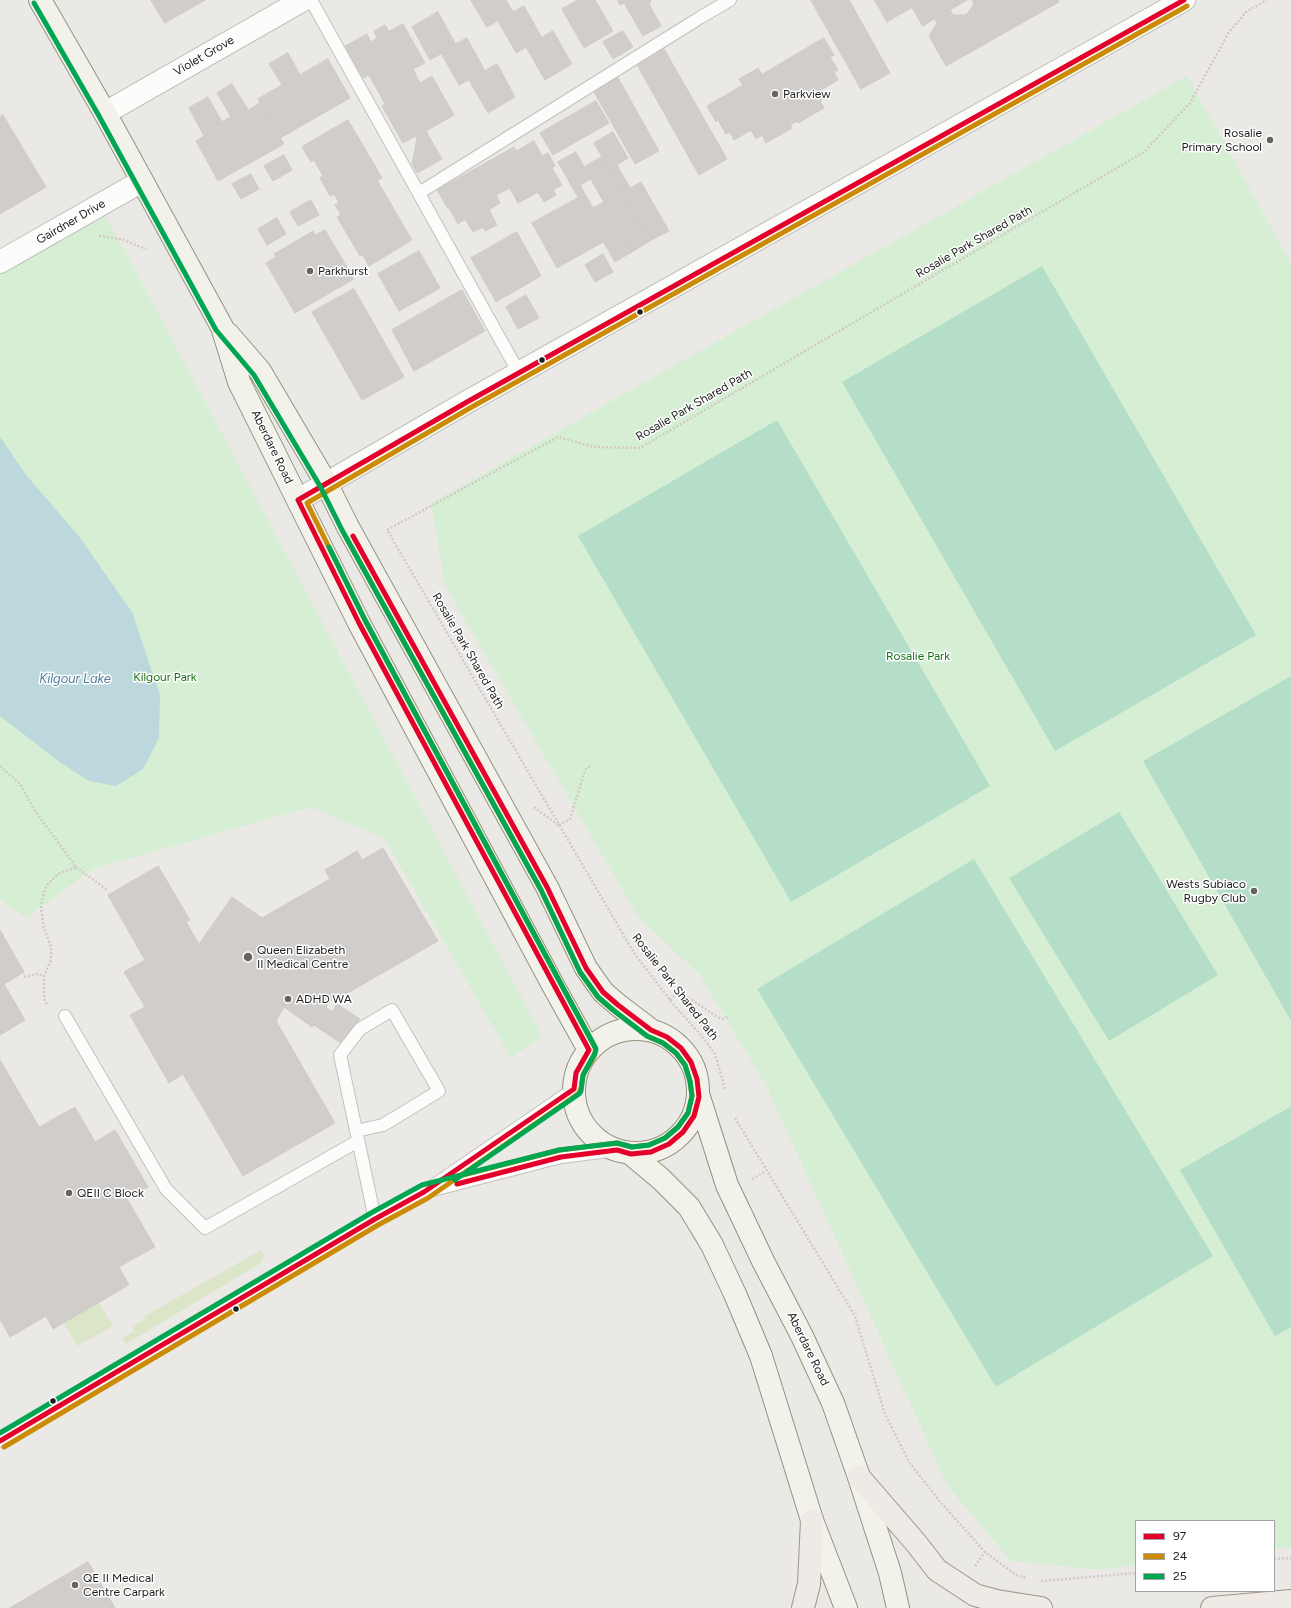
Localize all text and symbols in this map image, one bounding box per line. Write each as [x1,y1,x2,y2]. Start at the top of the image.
street label: Violet Grove [171,33,237,79]
place label: Parkview [783,87,831,101]
marker: Parkview [770,89,780,99]
place label: Rosalie Primary School [1181,126,1262,154]
marker: Rosalie Primary School [1265,135,1275,145]
street label: Gairdner Drive [34,196,108,248]
street label: Rosalie Park Shared Path [913,203,1035,281]
place label: Parkhurst [318,264,368,278]
marker: Parkhurst [305,266,315,276]
unlabelled marker [635,307,645,317]
unlabelled marker [537,355,547,365]
street label: Rosalie Park Shared Path [633,366,755,444]
street label: Aberdare Road [248,408,296,486]
street label: Rosalie Park Shared Path [429,590,507,712]
park label: Rosalie Park [886,649,950,663]
park label: Kilgour Park [133,670,197,684]
water label: Kilgour Lake [39,671,111,687]
place label: Wests Subiaco Rugby Club [1166,877,1246,905]
marker: Wests Subiaco Rugby Club [1249,886,1259,896]
street label: Rosalie Park Shared Path [629,931,721,1043]
place label: Queen Elizabeth II Medical Centre [257,943,348,971]
marker: Queen Elizabeth II Medical Centre [242,951,254,963]
place label: ADHD WA [296,992,352,1006]
marker: ADHD WA [283,994,293,1004]
place label: QEII C Block [77,1186,144,1200]
marker: QEII C Block [64,1188,74,1198]
unlabelled marker [231,1304,241,1314]
street label: Aberdare Road [784,1310,832,1388]
unlabelled marker [48,1396,58,1406]
legend [1135,1520,1275,1592]
text: 97 [1173,1529,1186,1543]
text: 24 [1173,1549,1187,1563]
text: 25 [1173,1569,1187,1583]
place label: QE II Medical Centre Carpark [83,1571,165,1599]
marker: QE II Medical Centre Carpark [70,1580,80,1590]

